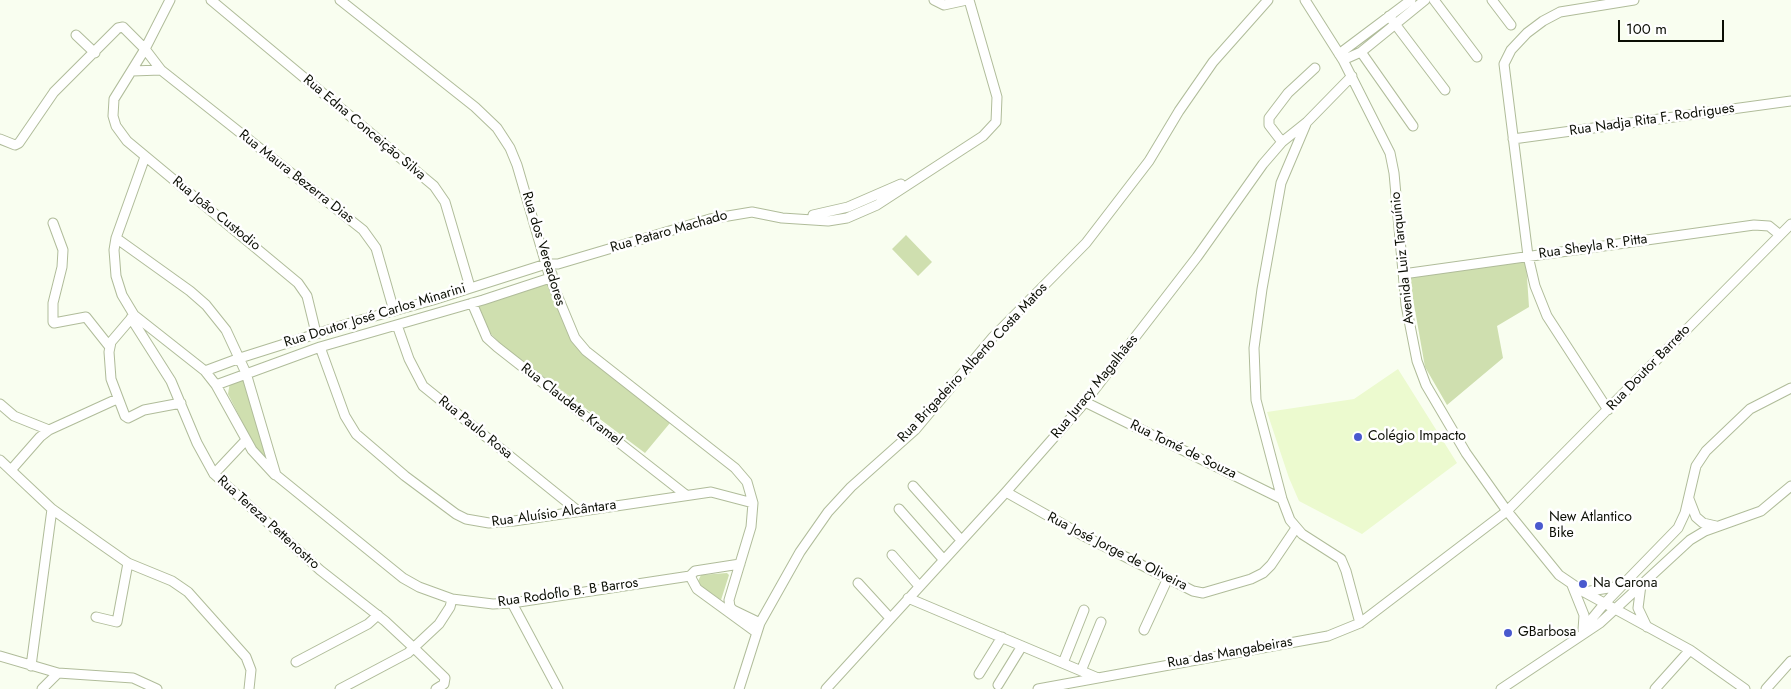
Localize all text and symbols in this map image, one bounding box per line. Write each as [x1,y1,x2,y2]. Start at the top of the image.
scale bar [1621,10,1727,42]
text: 100 m [1626,18,1667,40]
street label: Rua Edna Conceição Silva [299,72,429,184]
street label: Rua Nadja Rita F. Rodrigues [1568,100,1736,140]
street label: Rua Maura Bezerra Dias [235,127,357,227]
street label: Rua João Custodio [169,173,263,255]
street label: Rua dos Vereadores [518,190,568,308]
street label: Avenida Luiz Tarquínio [1388,191,1418,325]
street label: Rua Pataro Machado [608,207,730,257]
street label: Rua Sheyla R. Pitta [1538,231,1648,263]
street label: Rua Doutor José Carlos Minarini [282,280,468,352]
street label: Rua Brigadeiro Alberto Costa Matos [895,280,1051,446]
street label: Rua Doutor Barreto [1604,322,1694,414]
street label: Rua Juracy Magalhães [1048,332,1142,442]
street label: Rua Claudete Kramel [517,360,625,450]
street label: Rua Paulo Rosa [435,393,515,463]
street label: Rua Tomé de Souza [1127,417,1239,483]
place label: Colégio Impacto [1368,429,1466,445]
marker: Colégio Impacto [1352,431,1364,443]
street label: Rua Tereza Pettenostro [213,473,323,573]
street label: Rua Aluísio Alcântara [491,497,617,531]
street label: Rua José Jorge de Oliveira [1044,509,1190,595]
place label: New Atlantico Bike [1549,510,1632,542]
marker: New Atlantico Bike [1533,520,1545,532]
street label: Rua Rodoflo B. B Barros [497,575,639,611]
place label: Na Carona [1593,576,1657,592]
marker: Na Carona [1577,578,1589,590]
place label: GBarbosa [1518,625,1576,641]
marker: GBarbosa [1502,627,1514,639]
street label: Rua das Mangabeiras [1166,634,1294,672]

